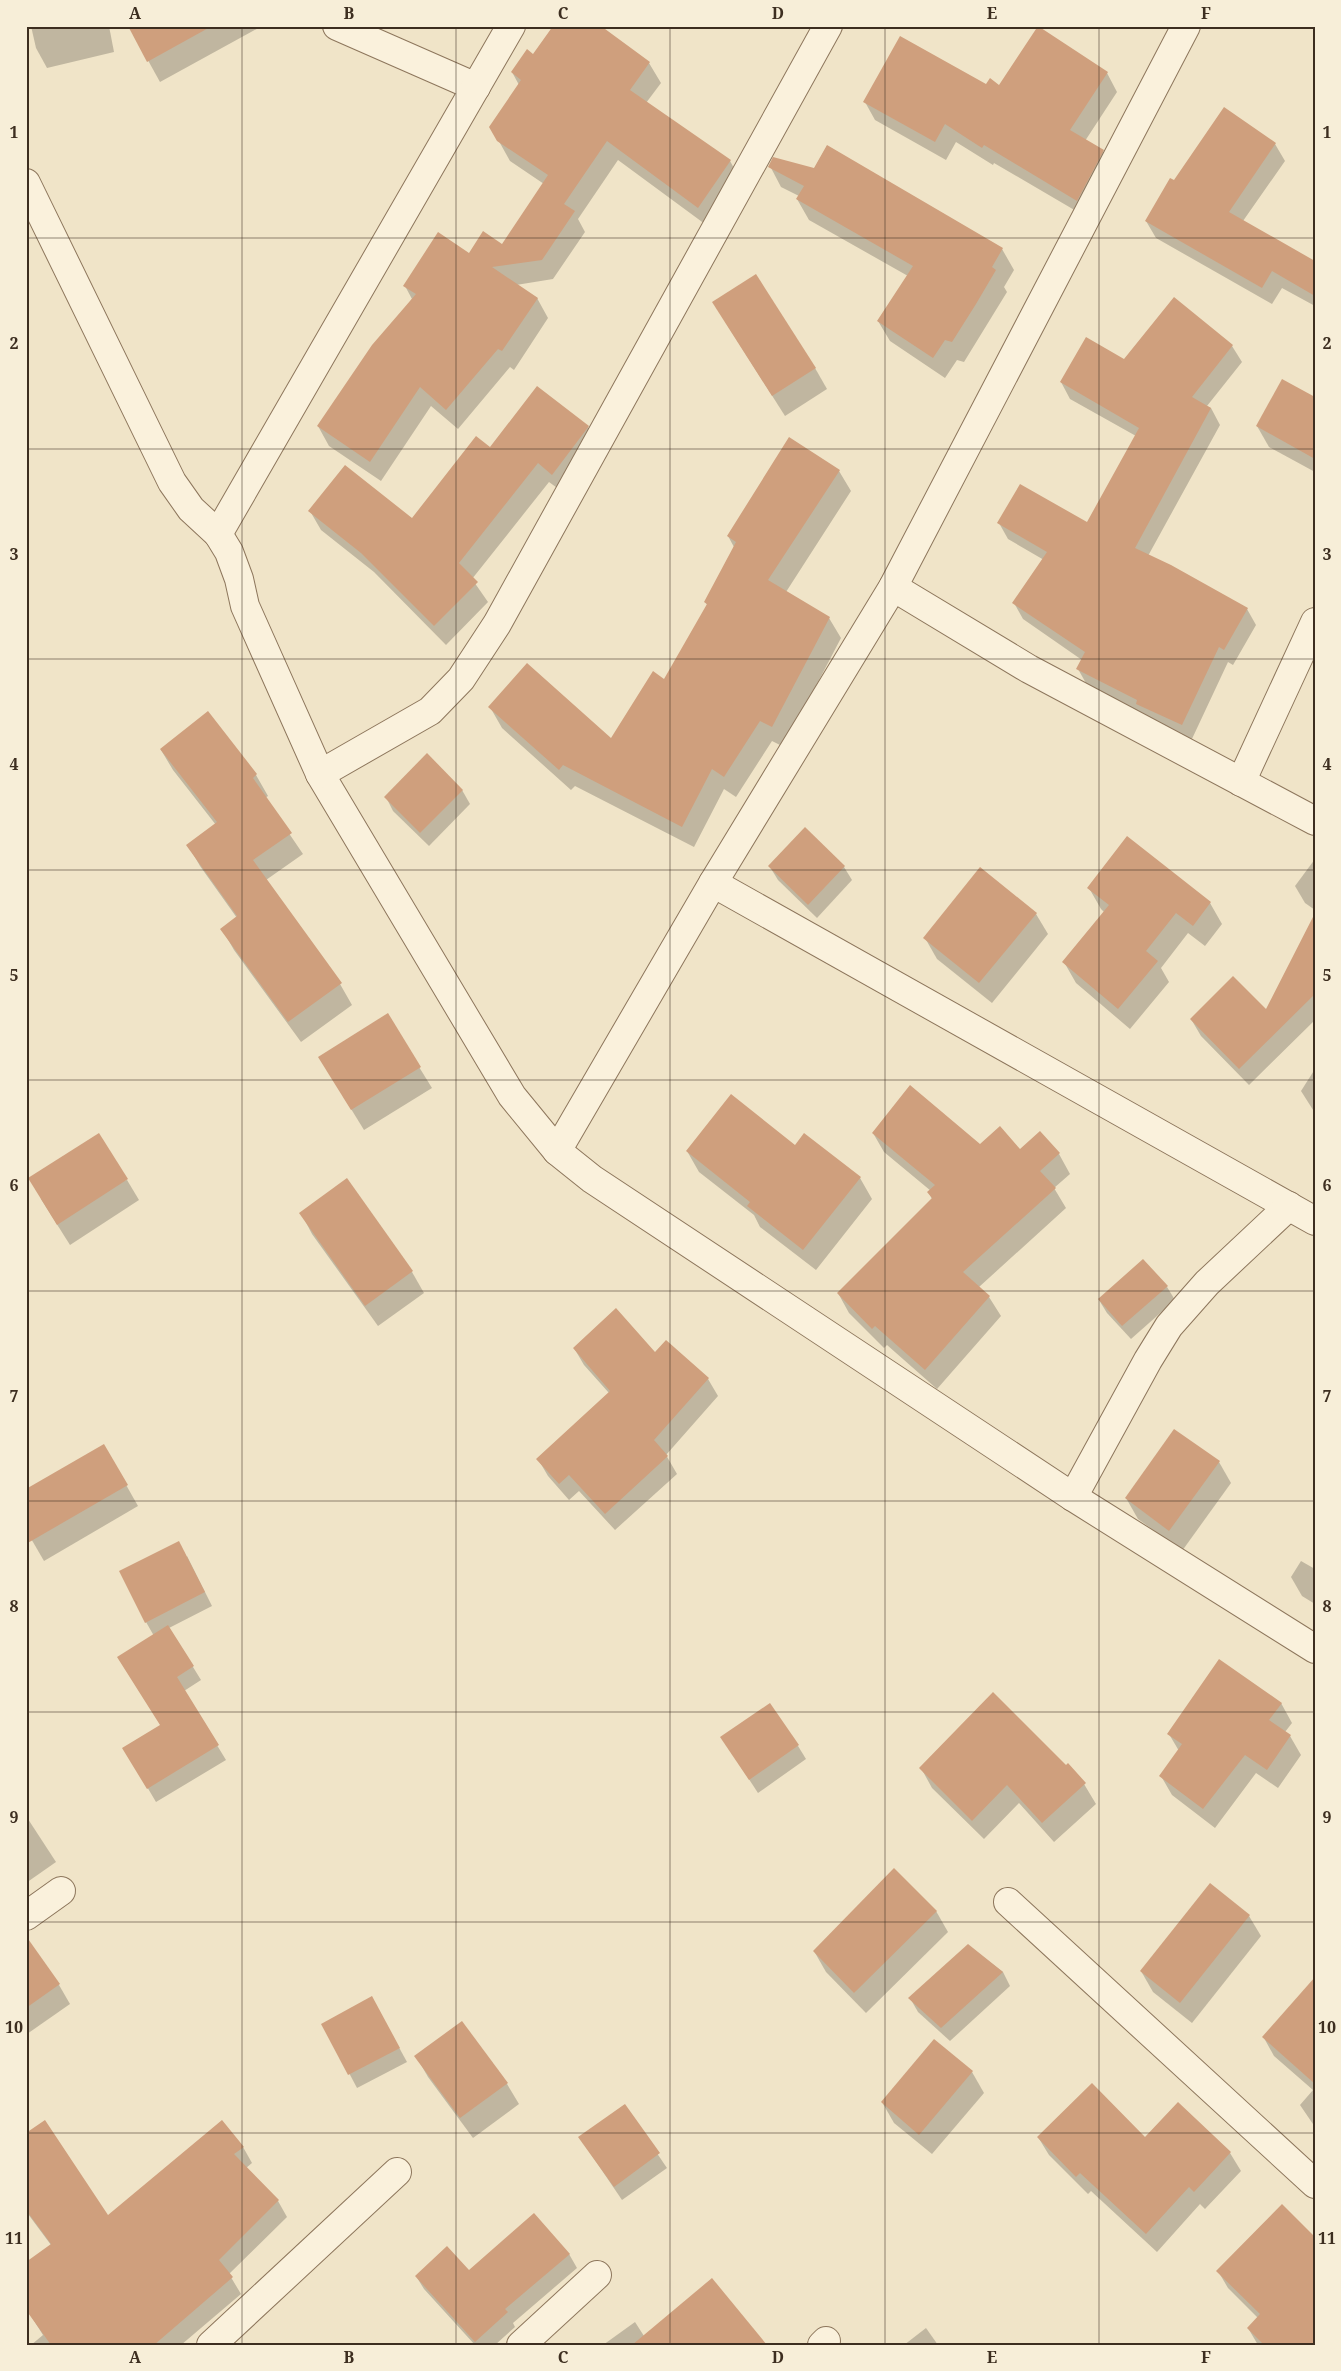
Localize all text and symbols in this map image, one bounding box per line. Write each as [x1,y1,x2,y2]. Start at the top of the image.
text: A [129,2,142,24]
text: B [344,2,355,24]
text: C [558,2,569,24]
text: D [772,2,784,24]
text: E [987,2,997,24]
text: F [1201,2,1211,24]
text: 1 [9,121,19,143]
text: 1 [1322,121,1332,143]
text: 2 [9,332,19,354]
text: 2 [1322,332,1332,354]
text: 3 [9,543,19,565]
text: 3 [1322,543,1332,565]
text: 4 [9,753,19,775]
text: 4 [1322,753,1332,775]
text: 5 [9,964,19,986]
text: 5 [1322,964,1332,986]
text: 6 [9,1174,19,1196]
text: 6 [1322,1174,1332,1196]
text: 7 [9,1385,19,1407]
text: 7 [1322,1385,1332,1407]
text: 8 [9,1595,19,1617]
text: 8 [1322,1595,1332,1617]
text: 9 [9,1806,19,1828]
text: 9 [1322,1806,1332,1828]
text: 10 [5,2016,23,2038]
text: 10 [1318,2016,1336,2038]
text: 11 [5,2227,23,2249]
text: 11 [1318,2227,1336,2249]
text: A [129,2346,142,2368]
text: B [344,2346,355,2368]
text: C [558,2346,569,2368]
text: D [772,2346,784,2368]
text: E [987,2346,997,2368]
text: F [1201,2346,1211,2368]

